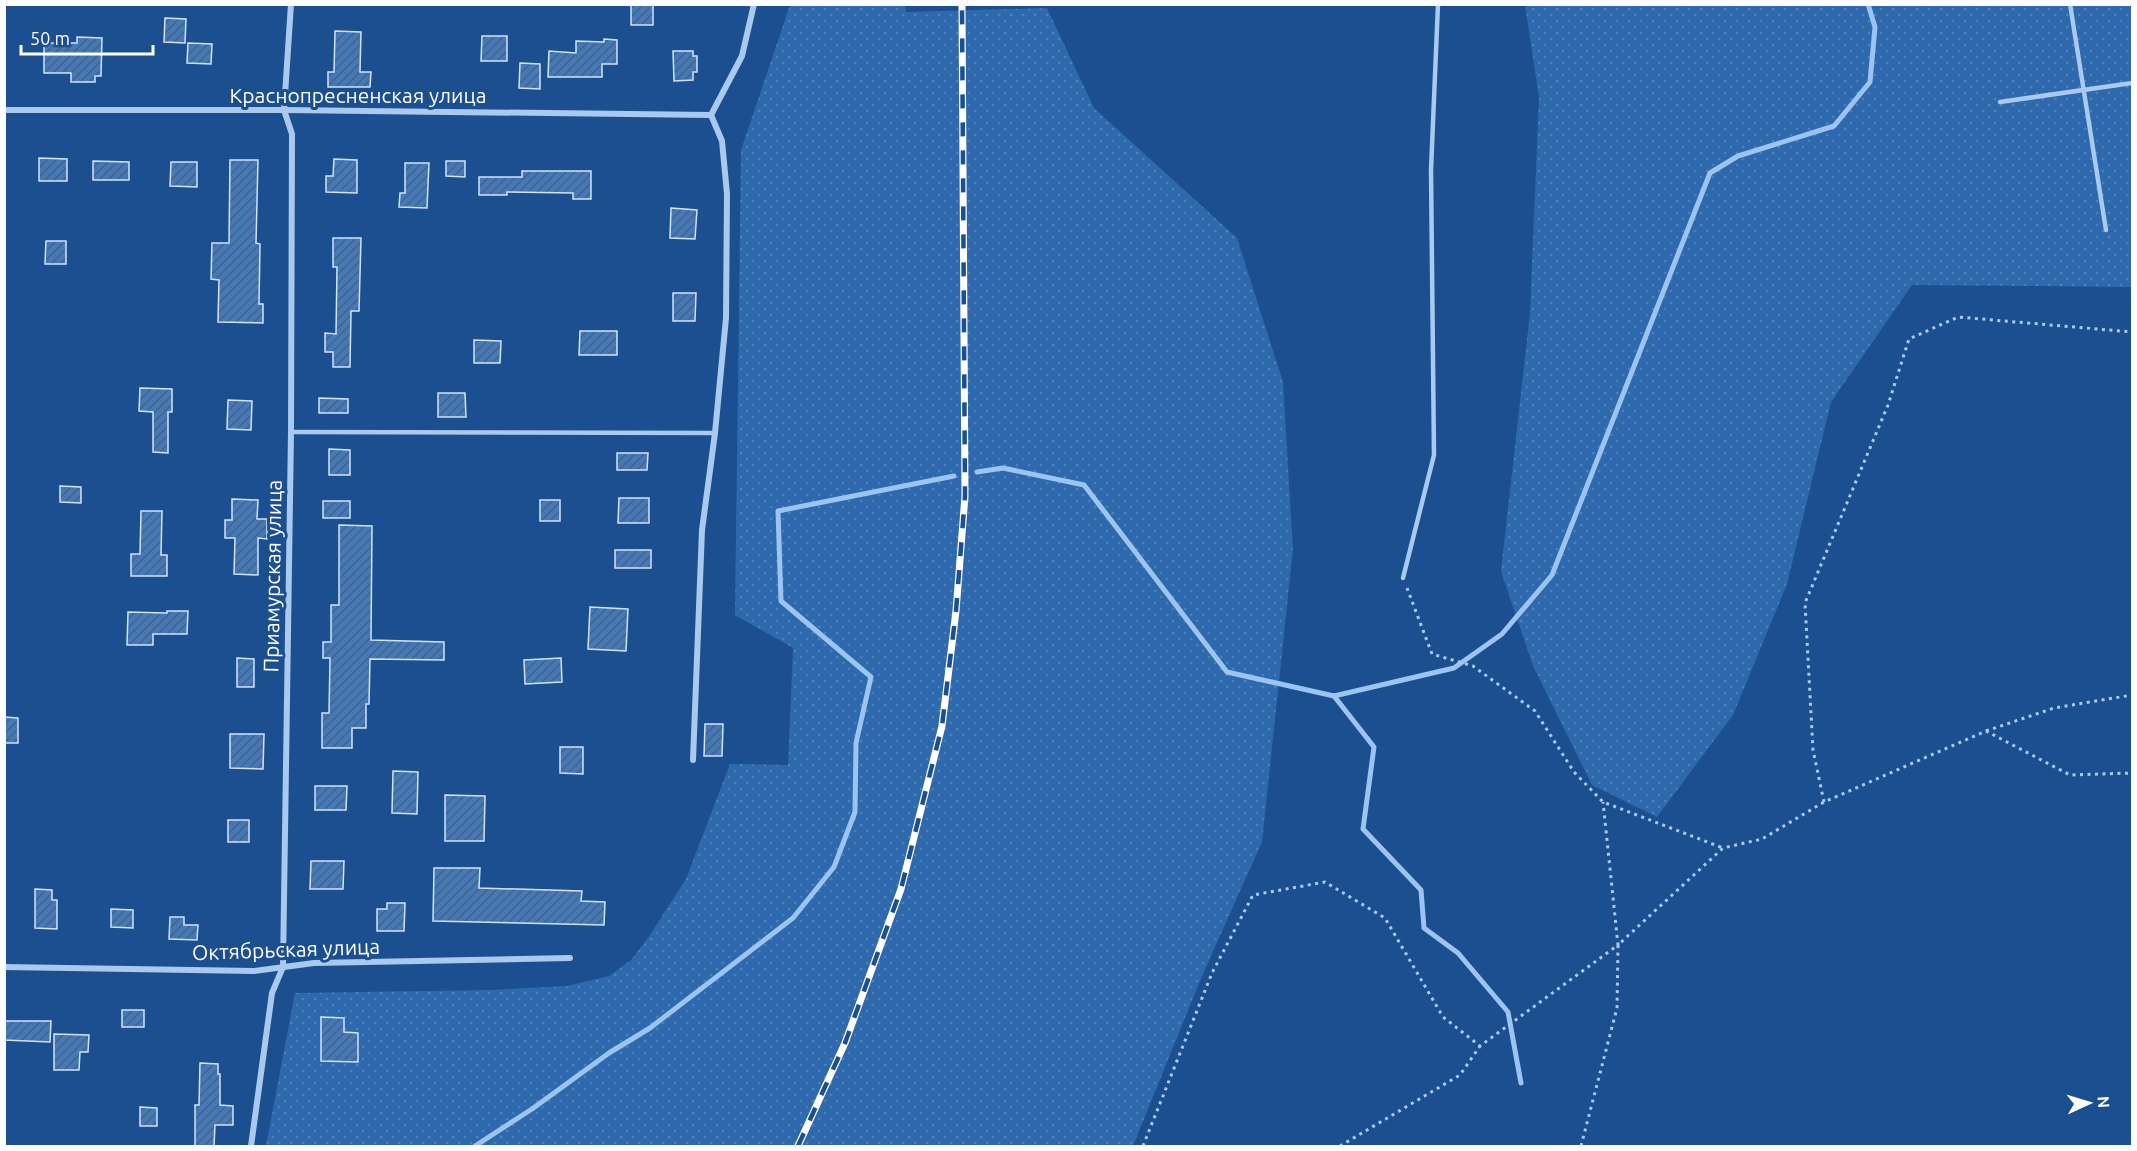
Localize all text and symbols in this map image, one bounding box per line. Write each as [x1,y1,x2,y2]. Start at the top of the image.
scale bar [21,18,153,56]
text: 50 m [30,28,70,48]
street label: Краснопресненская улица [230,83,486,107]
street label: Приамурская улица [258,479,286,673]
street label: Октябрьская улица [192,934,380,964]
north arrow [2059,1073,2119,1133]
text: N [2095,1095,2113,1109]

